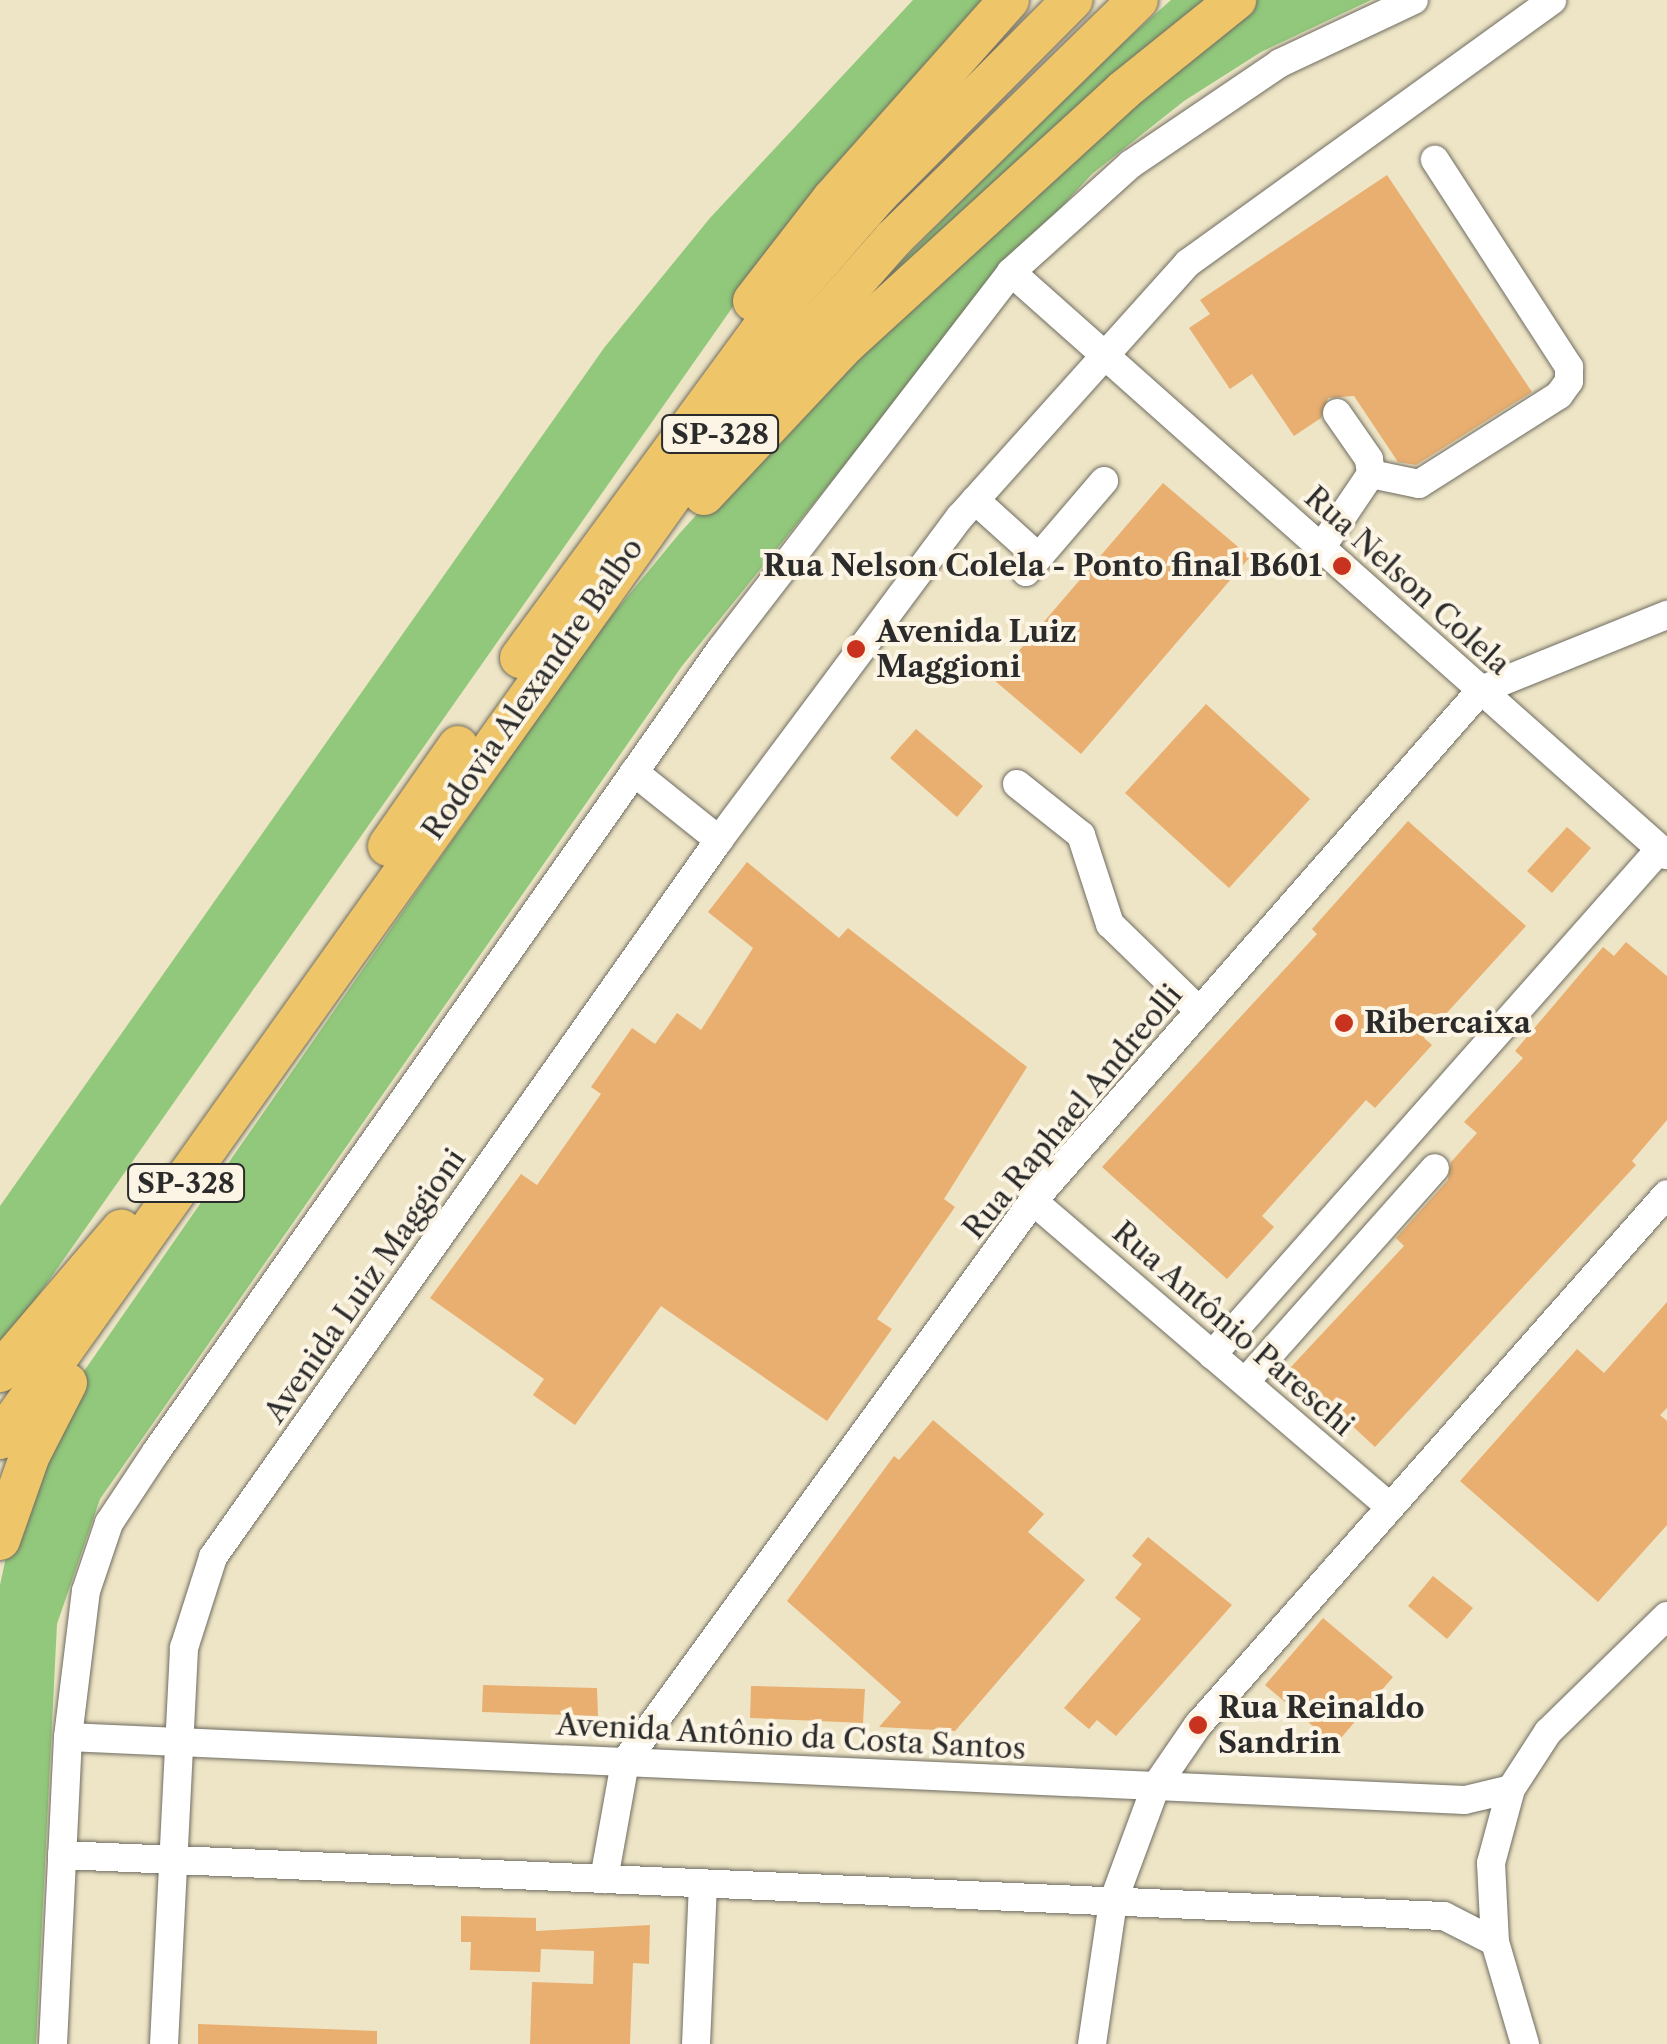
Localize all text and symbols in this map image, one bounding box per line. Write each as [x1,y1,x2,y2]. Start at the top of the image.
road number: SP-328 [660,411,780,457]
street label: Rua Nelson Colela [1297,479,1517,683]
street label: Rodovia Alexandre Balbo [415,531,651,847]
place label: Rua Nelson Colela - Ponto final B601 [762,548,1322,584]
marker: Rua Nelson Colela - Ponto final B601 [1331,555,1353,577]
place label: Avenida Luiz Maggioni [876,614,1077,684]
marker: Avenida Luiz Maggioni [845,638,867,660]
street label: Rua Raphael Andreolli [956,977,1190,1247]
place label: Ribercaixa [1364,1005,1531,1041]
marker: Ribercaixa [1333,1012,1355,1034]
street label: Avenida Luiz Maggioni [257,1142,473,1430]
road number: SP-328 [126,1160,246,1206]
street label: Rua Antônio Pareschi [1104,1214,1362,1444]
place label: Rua Reinaldo Sandrin [1218,1690,1425,1760]
street label: Avenida Antônio da Costa Santos [554,1707,1028,1767]
marker: Rua Reinaldo Sandrin [1187,1714,1209,1736]

